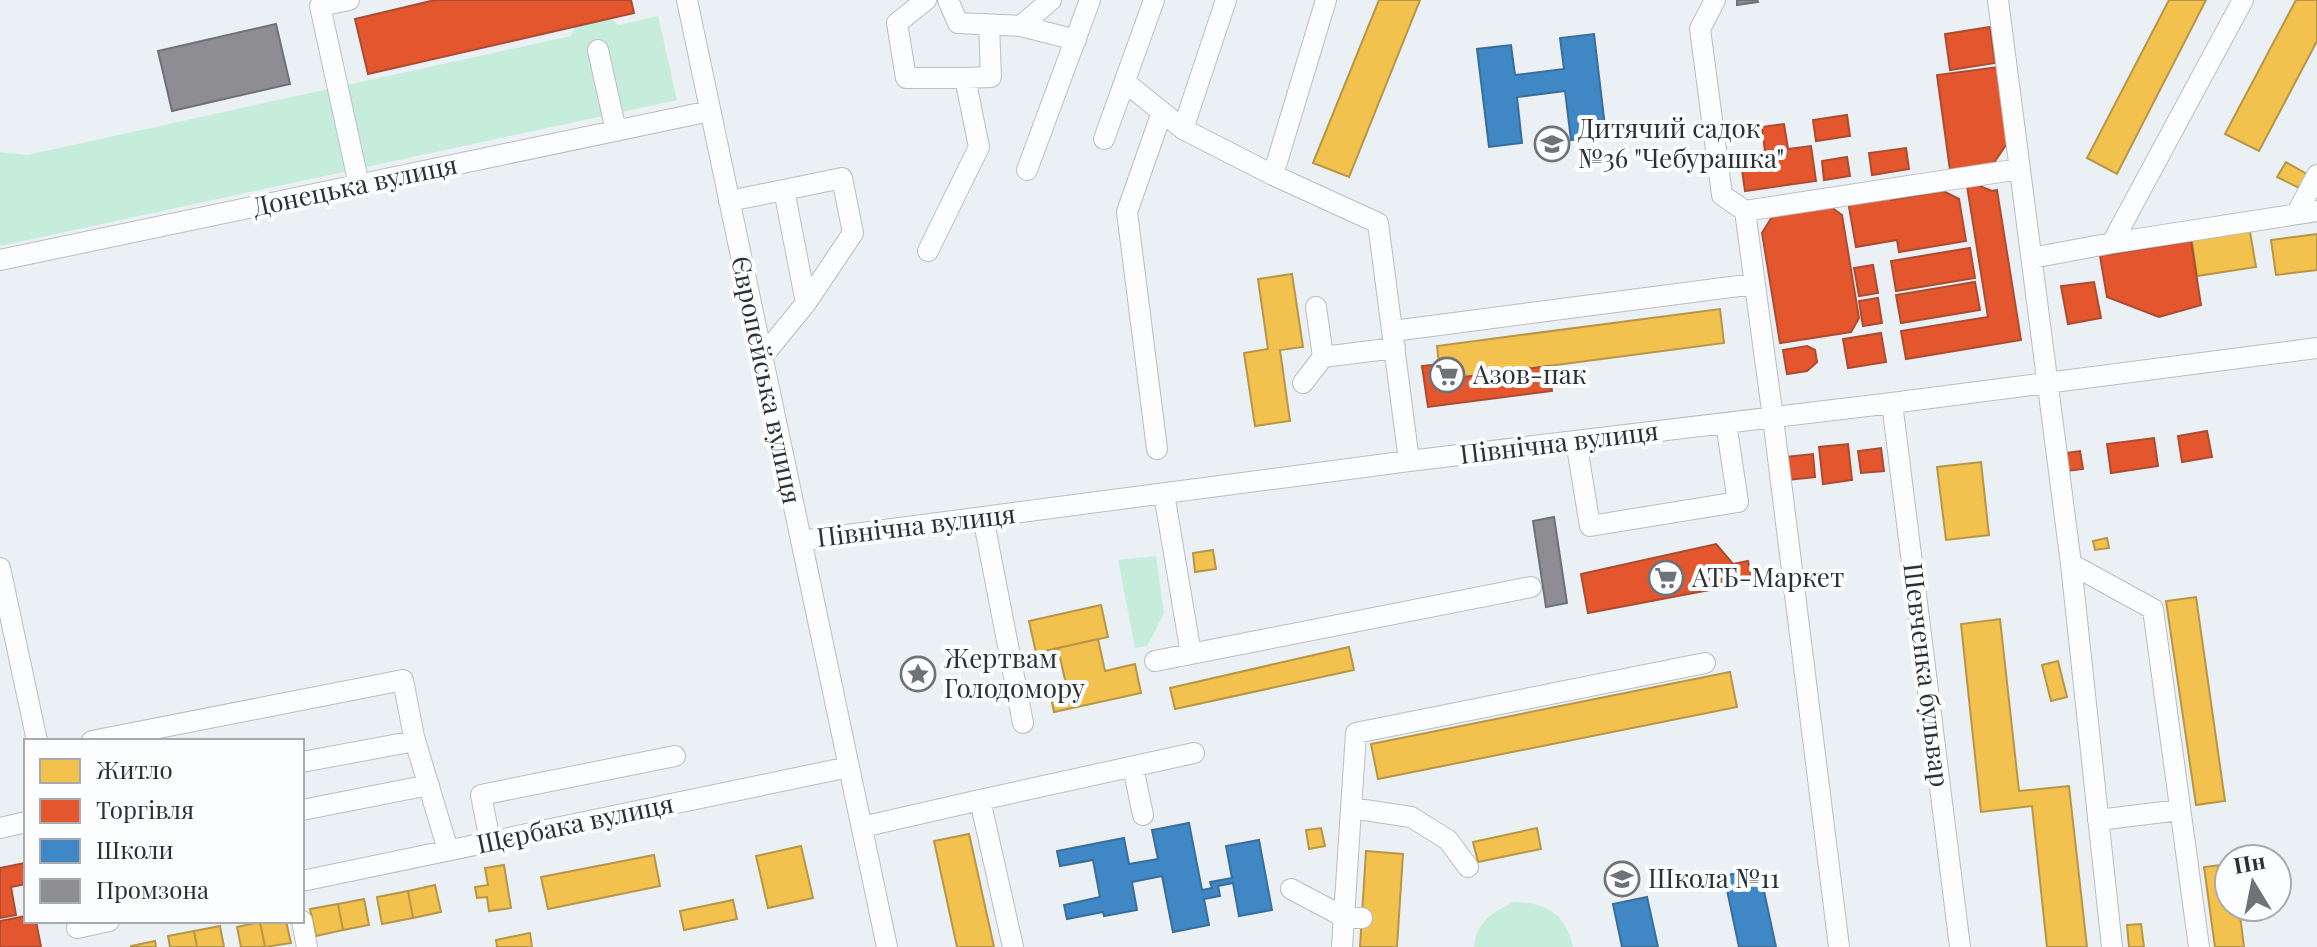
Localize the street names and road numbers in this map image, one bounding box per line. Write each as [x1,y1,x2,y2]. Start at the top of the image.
street label: Донецька вулиця [249,146,460,223]
street label: Європейська вулиця [724,253,811,507]
street label: Північна вулиця [1457,412,1660,471]
street label: Північна вулиця [814,495,1017,554]
street label: Шевченка бульвар [1896,561,1959,789]
street label: Щєрбака вулиця [473,785,676,860]

